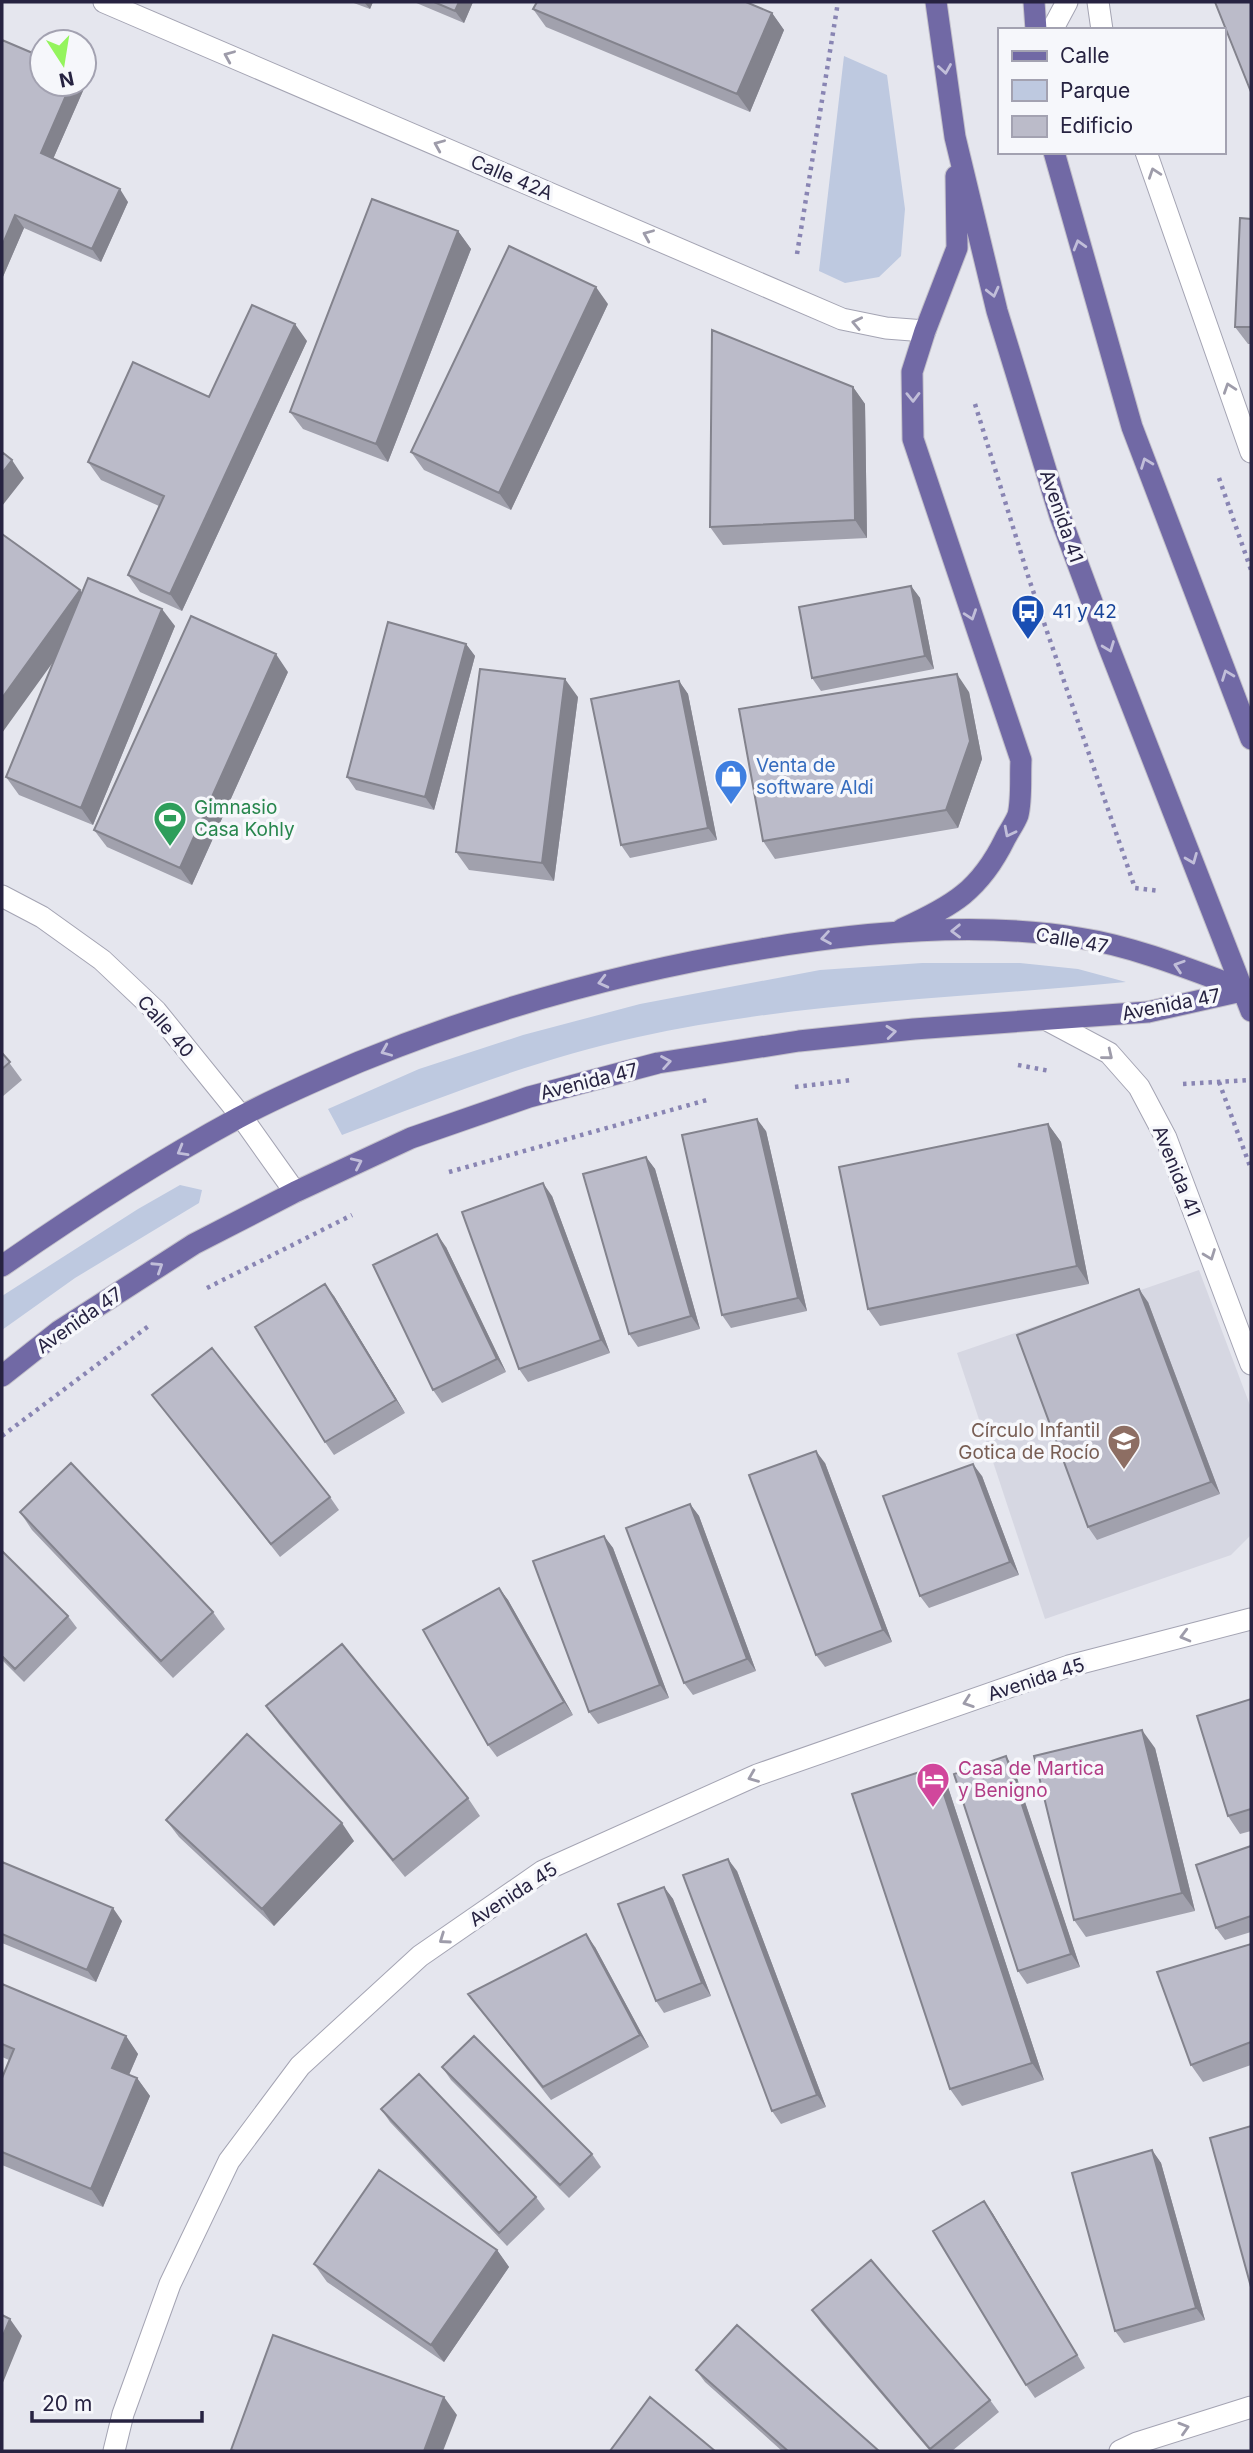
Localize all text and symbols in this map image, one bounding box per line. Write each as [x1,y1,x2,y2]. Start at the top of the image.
north arrow [28,28,98,98]
legend [998,28,1225,154]
text: Calle [1060,43,1110,68]
one-way arrow [224,50,236,64]
one-way arrow [937,64,952,75]
text: N [57,66,76,92]
text: Parque [1060,78,1130,103]
text: Edificio [1060,113,1133,138]
one-way arrow [433,139,446,153]
street label: Calle 42A [467,150,556,205]
one-way arrow [1148,168,1162,180]
one-way arrow [642,229,655,243]
one-way arrow [1073,240,1087,252]
one-way arrow [985,286,999,298]
one-way arrow [851,316,863,331]
one-way arrow [1223,382,1237,395]
one-way arrow [905,392,920,403]
one-way arrow [1140,457,1154,469]
street label: Avenida 41 [1035,467,1088,565]
bus stop icon: 41 y 42 [1009,592,1047,641]
place label: 41 y 42 [1052,600,1117,623]
one-way arrow [963,609,977,621]
one-way arrow [1100,641,1114,653]
one-way arrow [1221,670,1235,682]
place label: Venta de software Aldi [756,754,874,799]
shop icon: Venta de software Aldi [712,757,750,806]
place label: Gimnasio Casa Kohly [194,796,295,841]
sports icon: Gimnasio Casa Kohly [151,799,189,848]
one-way arrow [1003,825,1017,837]
one-way arrow [1184,853,1198,865]
one-way arrow [950,923,961,939]
street label: Calle 47 [1034,923,1110,958]
one-way arrow [820,930,832,945]
one-way arrow [1174,959,1186,974]
one-way arrow [597,974,609,988]
street label: Avenida 47 [1120,984,1222,1025]
street label: Calle 40 [133,991,199,1062]
one-way arrow [885,1024,897,1039]
one-way arrow [381,1043,394,1057]
one-way arrow [1100,1046,1113,1059]
one-way arrow [660,1056,672,1071]
street label: Avenida 47 [538,1058,640,1105]
street label: Avenida 41 [1148,1122,1205,1220]
one-way arrow [176,1143,189,1156]
one-way arrow [350,1157,362,1171]
one-way arrow [1202,1248,1216,1260]
one-way arrow [150,1263,163,1276]
street label: Avenida 47 [32,1282,127,1358]
place label: Círculo Infantil Gotica de Rocío [958,1419,1100,1464]
school or university icon: Círculo Infantil Gotica de Rocío [1105,1422,1143,1471]
one-way arrow [1179,1628,1191,1642]
street label: Avenida 45 [985,1653,1088,1706]
one-way arrow [962,1694,974,1708]
place label: Casa de Martica y Benigno [958,1757,1104,1802]
hotel icon: Casa de Martica y Benigno [914,1760,952,1809]
one-way arrow [748,1769,760,1783]
street label: Avenida 45 [465,1857,562,1931]
one-way arrow [439,1931,452,1943]
scale bar [32,2380,201,2424]
text: 20 m [42,2391,92,2416]
one-way arrow [1178,2422,1190,2437]

